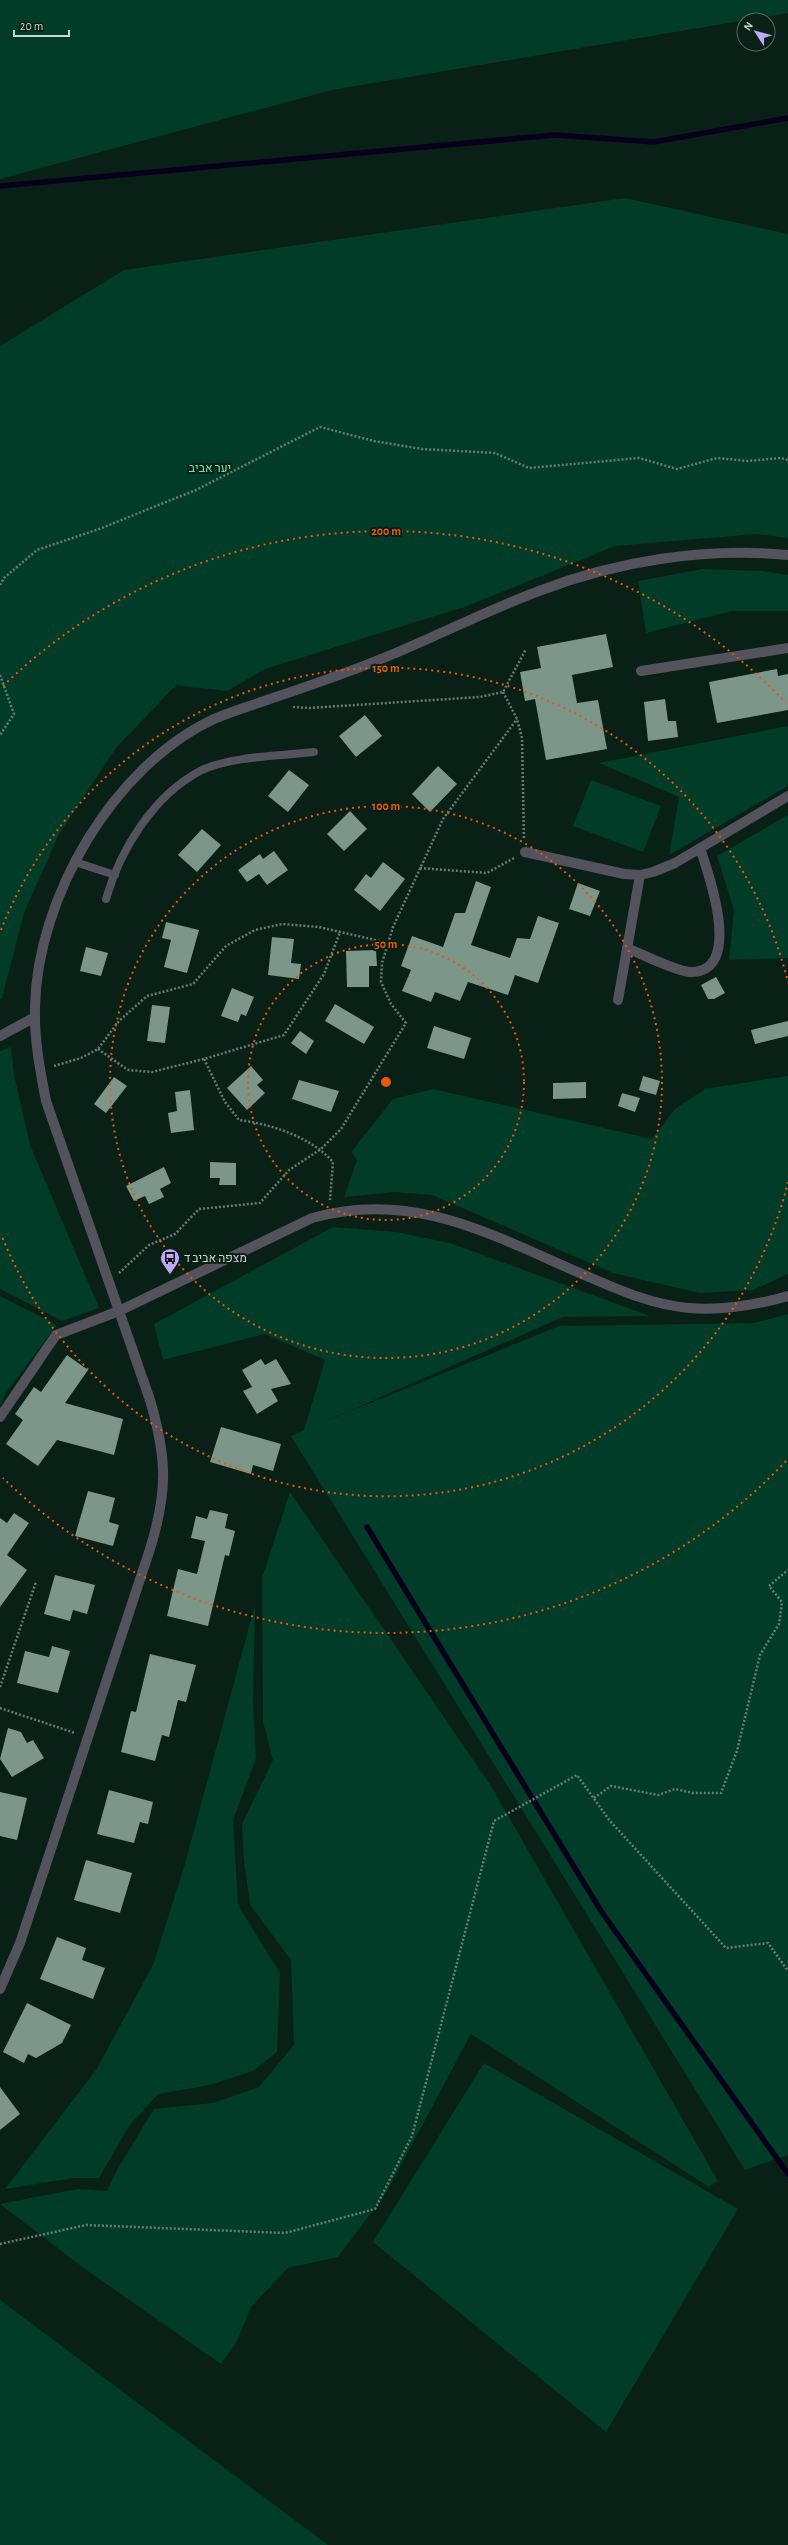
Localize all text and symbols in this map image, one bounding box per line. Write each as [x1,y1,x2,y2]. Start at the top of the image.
scale bar [14,12,69,38]
north arrow [736,12,776,52]
text: 20 m [20,20,43,32]
text: N [742,20,755,33]
park label: יער אביב [189,462,231,474]
text: 200 m [371,525,401,537]
text: 150 m [372,662,400,674]
text: 100 m [372,800,400,812]
text: 50 m [375,938,398,950]
centre of rings [379,1075,393,1089]
bus stop icon: מצפה אביב ד [159,1247,181,1275]
place label: מצפה אביב ד [184,1252,247,1264]

